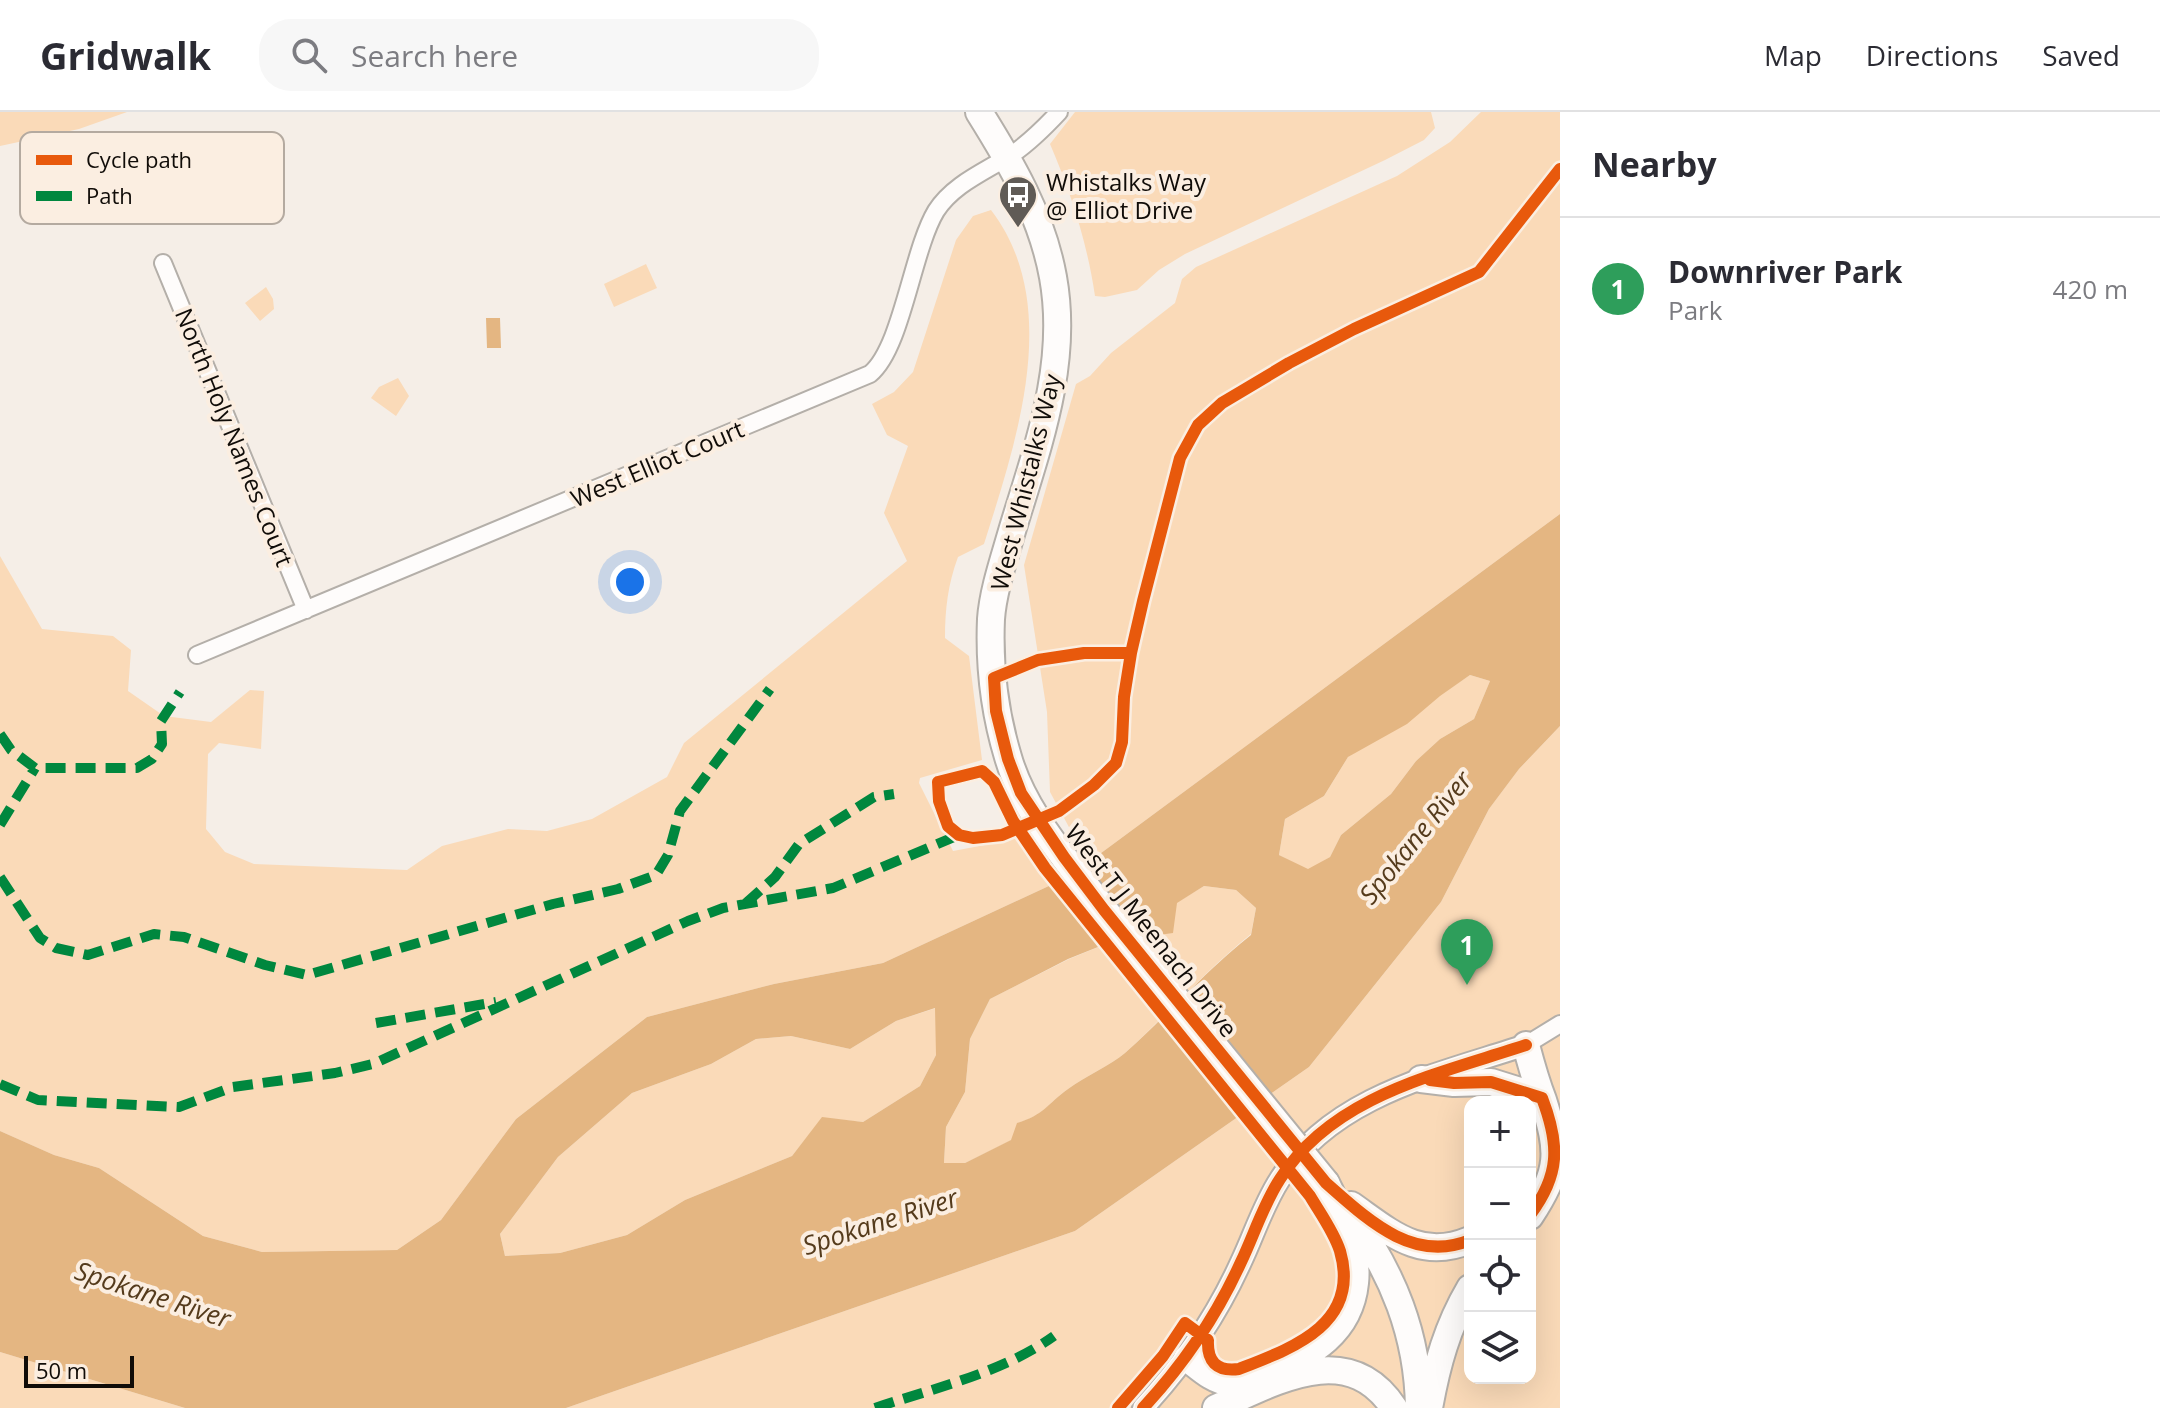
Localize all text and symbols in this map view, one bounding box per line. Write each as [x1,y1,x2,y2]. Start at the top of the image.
search box [259,19,819,91]
text: Gridwalk [40,29,211,81]
icon: search [287,33,331,77]
text: Search here [351,35,518,76]
text: Map [1764,36,1822,74]
text: Directions [1866,36,1998,74]
text: Saved [2042,36,2120,74]
legend [20,132,284,224]
text: Nearby [1592,141,1717,187]
text: Cycle path [86,144,192,174]
place label: Whistalks Way @ Elliot Drive [1046,165,1207,226]
bus stop icon: Whistalks Way @ Elliot Drive [997,174,1039,229]
text: Path [86,180,133,210]
text: Downriver Park [1668,251,1902,292]
text: 1 [1611,271,1625,307]
text: 420 m [2053,271,2128,307]
text: Park [1668,292,1722,328]
street label: North Holy Names Court [168,303,302,571]
street label: West Whistalks Way [982,369,1068,594]
street label: West Elliot Court [565,412,749,514]
your location [610,562,650,602]
water label: Spokane River [1350,762,1481,911]
street label: West T J Meenach Drive [1058,817,1246,1043]
pin: 1 [1441,919,1493,985]
map controls [1464,1096,1536,1384]
button: + [1464,1096,1536,1168]
button: − [1464,1168,1536,1240]
water label: Spokane River [798,1178,964,1263]
button: locate [1464,1240,1536,1312]
water label: Spokane River [71,1252,237,1337]
button: layers [1464,1312,1536,1384]
scale bar [24,1352,134,1388]
text: 50 m [36,1355,87,1385]

